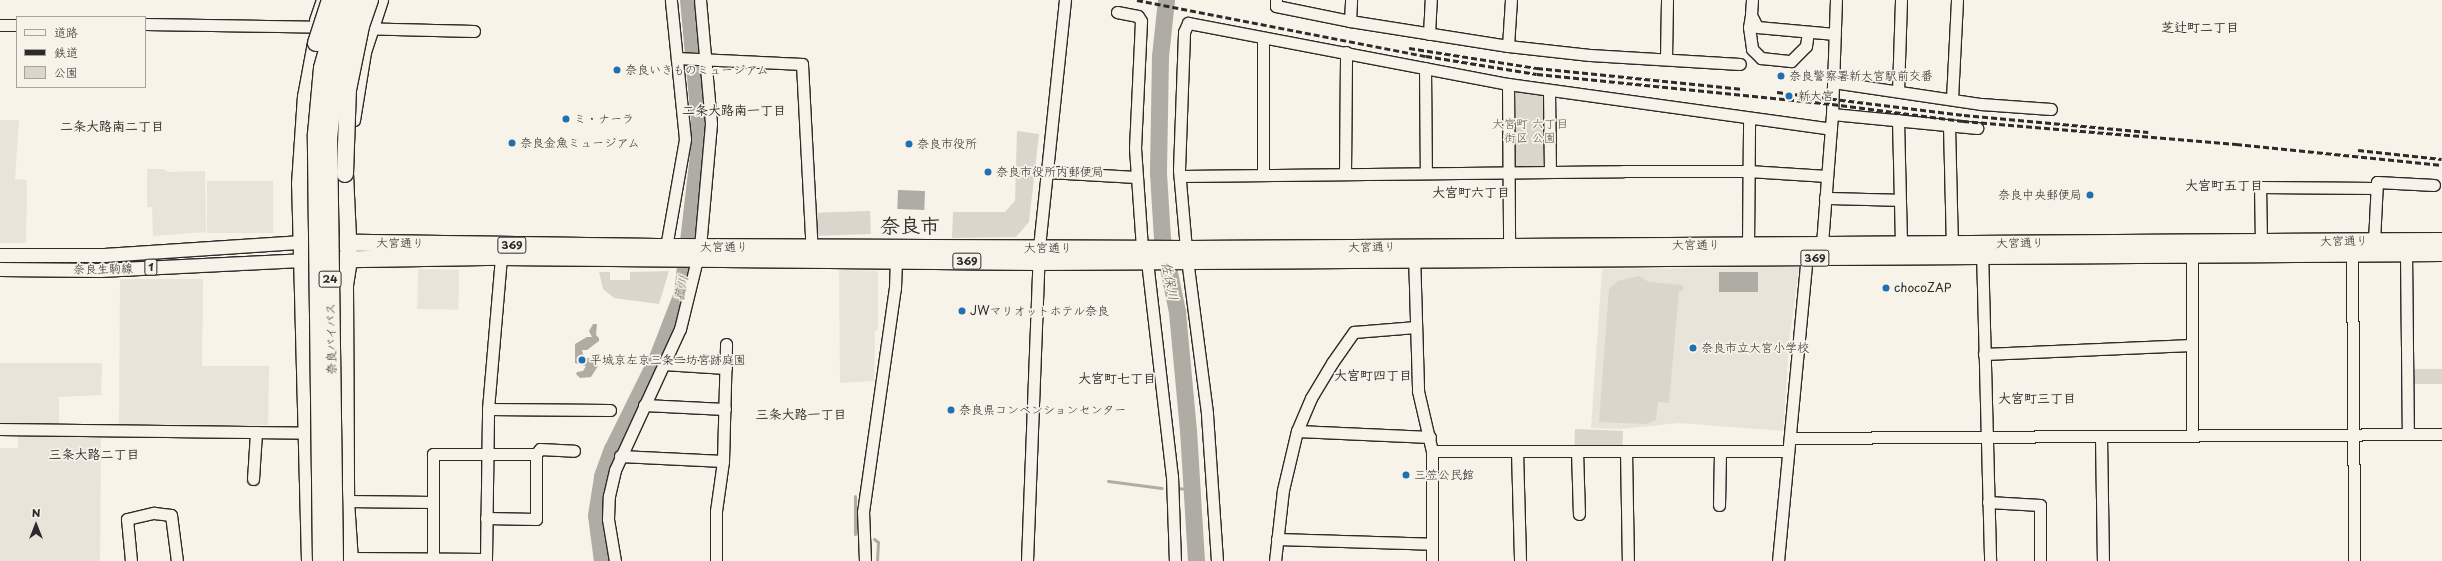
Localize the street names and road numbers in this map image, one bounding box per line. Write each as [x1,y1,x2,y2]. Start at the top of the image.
street label: 大宮通り [2320,233,2368,249]
street label: 大宮通り [376,235,424,251]
street label: 大宮通り [1996,235,2044,251]
road number: 369 [497,236,527,254]
street label: 大宮通り [1672,238,1720,252]
street label: 大宮通り [1348,239,1396,255]
street label: 大宮通り [700,240,748,254]
street label: 大宮通り [1024,241,1072,255]
road number: 369 [1800,249,1830,267]
road number: 369 [952,252,982,270]
road number: 1 [144,258,158,276]
street label: 奈良生駒線 [73,261,133,277]
road number: 24 [318,270,342,288]
street label: 奈良バイパス [323,303,339,375]

